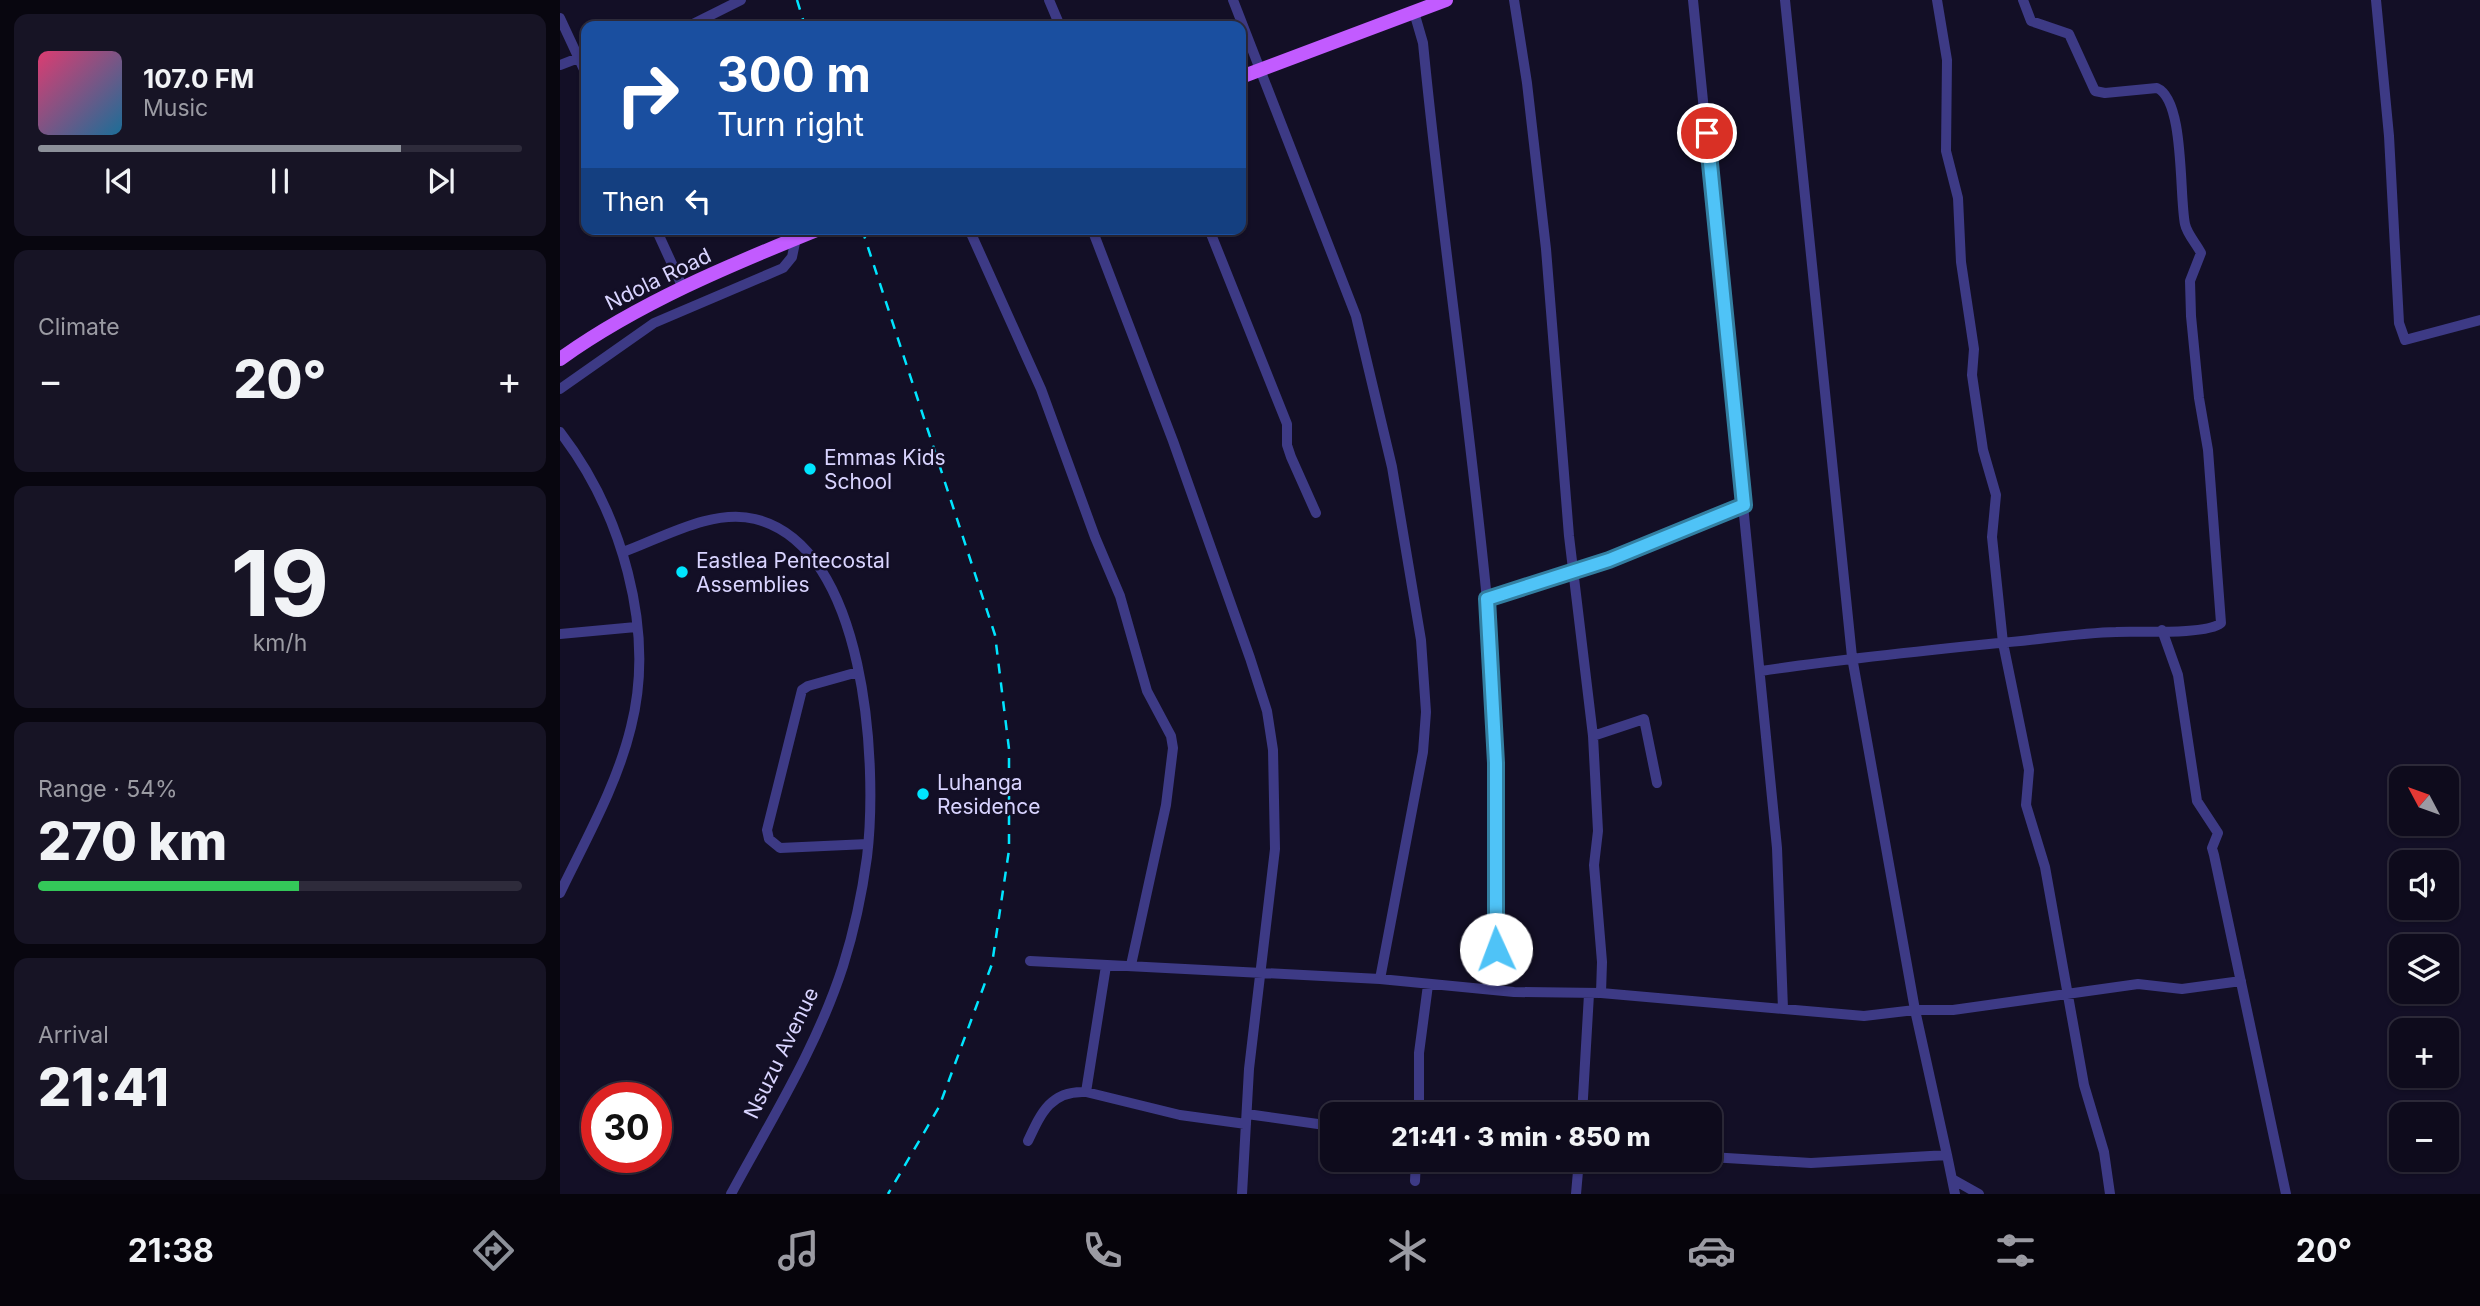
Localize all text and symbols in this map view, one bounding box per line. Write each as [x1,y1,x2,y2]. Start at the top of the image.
text: 300 m [717,45,871,104]
icon: right [602,49,693,140]
text: 107.0 FM [143,63,254,94]
text: Music [143,94,208,122]
pin [1677,103,1737,163]
text: Turn right [717,105,864,144]
icon: arrive [1688,114,1726,152]
icon: previous [100,162,138,200]
icon: pause [261,162,299,200]
icon: next [422,162,460,200]
icon: left [679,182,717,220]
text: Then [602,186,665,217]
street label: Ndola Road [601,243,715,315]
text: Climate [38,313,120,341]
text: 20° [233,348,327,411]
text: − [38,357,63,403]
text: + [497,357,522,403]
place label: Emmas Kids School [824,445,946,494]
marker: Emmas Kids School [802,461,818,477]
text: 19 [231,528,329,638]
place label: Eastlea Pentecostal Assemblies [696,548,890,597]
marker: Eastlea Pentecostal Assemblies [674,564,690,580]
text: km/h [253,629,307,657]
north arrow [2389,766,2459,836]
map controls [2389,766,2459,1172]
place label: Luhanga Residence [937,770,1040,819]
text: Range · 54% [38,775,178,803]
marker: Luhanga Residence [915,786,931,802]
text: 270 km [38,810,227,873]
button: sound [2389,850,2459,920]
position arrow [1459,912,1533,986]
button: layers [2389,934,2459,1004]
street label: Nsuzu Avenue [738,983,824,1123]
button: + [2389,1018,2459,1088]
text: Arrival [38,1021,109,1049]
text: 21:41 [38,1056,169,1119]
speed limit sign: 30 [581,1082,672,1173]
button: − [2389,1102,2459,1172]
text: 21:41 · 3 min · 850 m [1391,1121,1651,1152]
icon: directions [469,1226,518,1275]
icon: music [774,1226,823,1275]
icon: phone [1078,1226,1127,1275]
icon: climate [1383,1226,1432,1275]
icon: car [1687,1226,1736,1275]
icon: filters [1991,1226,2040,1275]
text: 21:38 [128,1231,214,1270]
text: 20° [2296,1231,2352,1270]

